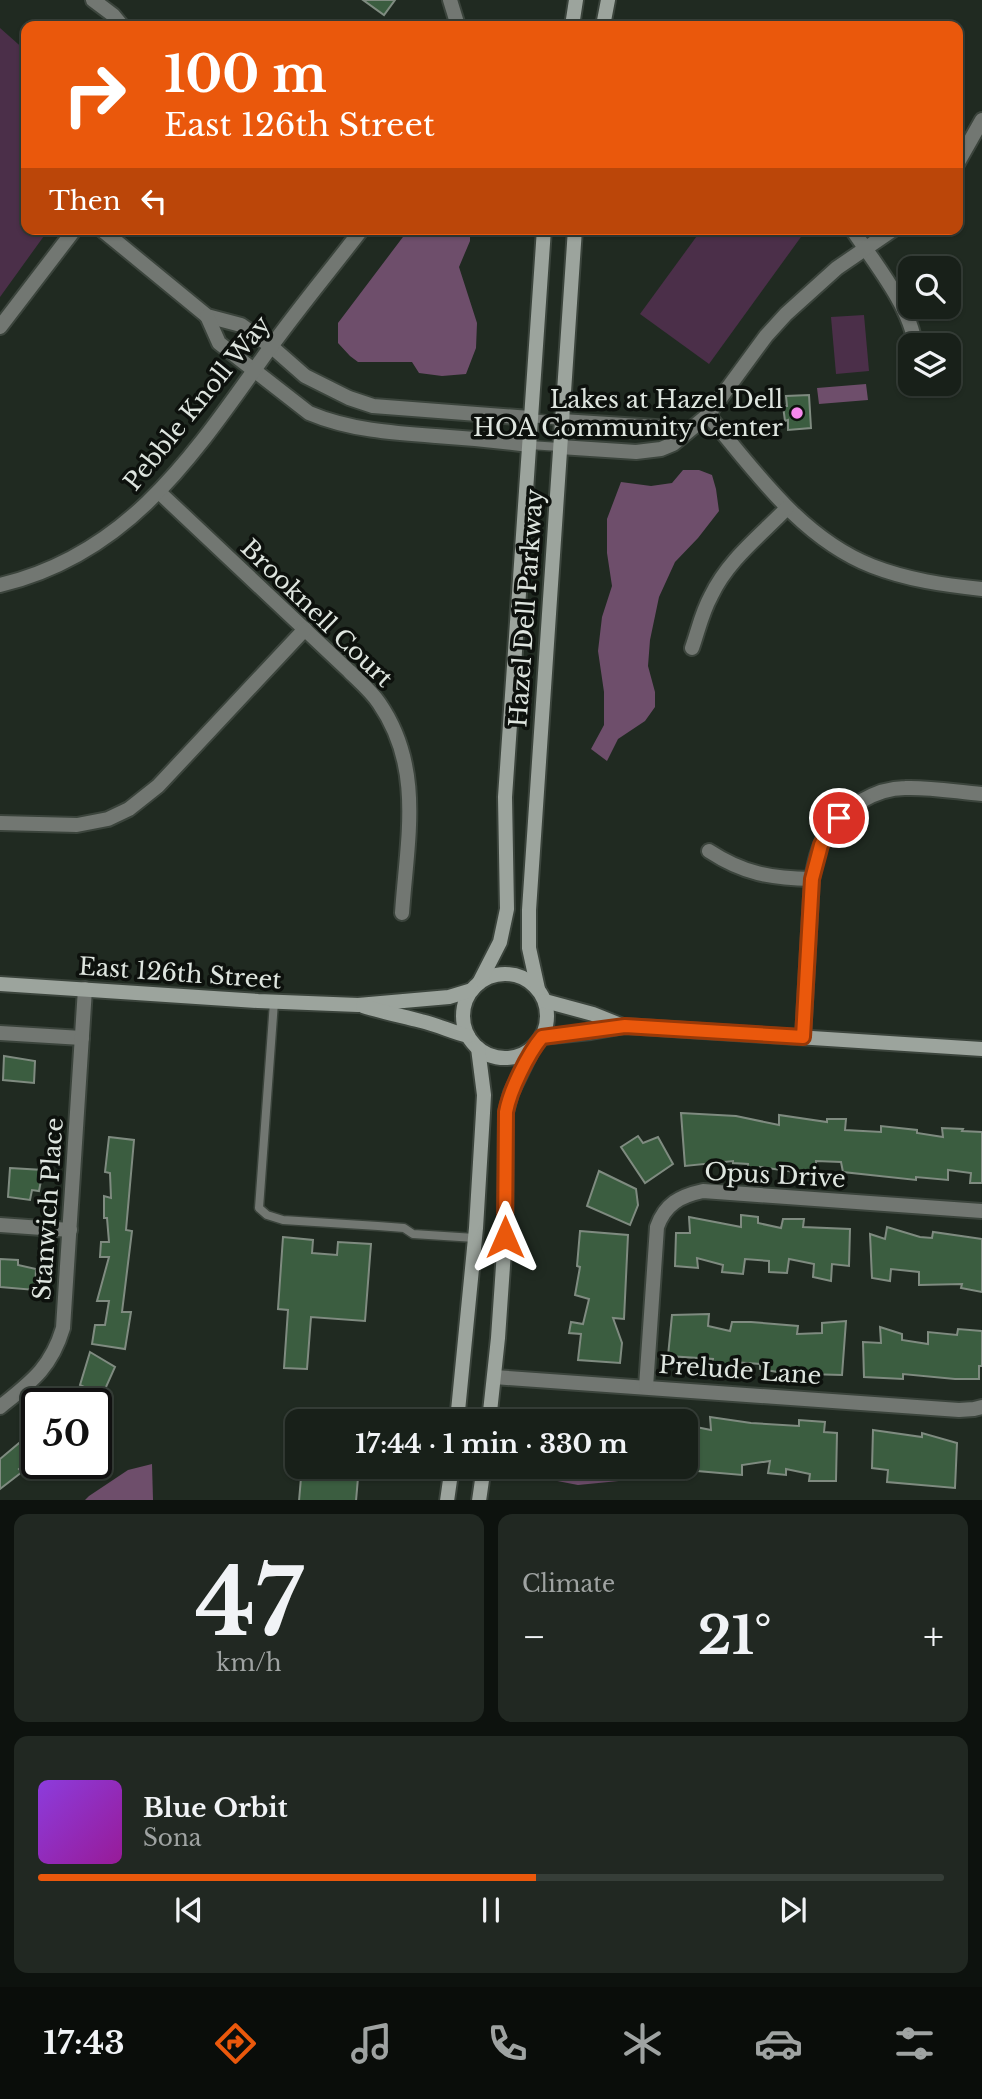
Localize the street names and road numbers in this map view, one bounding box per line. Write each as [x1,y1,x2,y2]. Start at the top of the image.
street label: Pebble Knoll Way [118,309,277,496]
street label: Hazel Dell Parkway [503,487,549,728]
street label: Brooknell Court [235,533,399,693]
street label: East 126th Street [78,951,282,995]
street label: Stanwich Place [27,1117,69,1301]
street label: Opus Drive [704,1157,846,1193]
street label: Prelude Lane [658,1350,822,1390]

